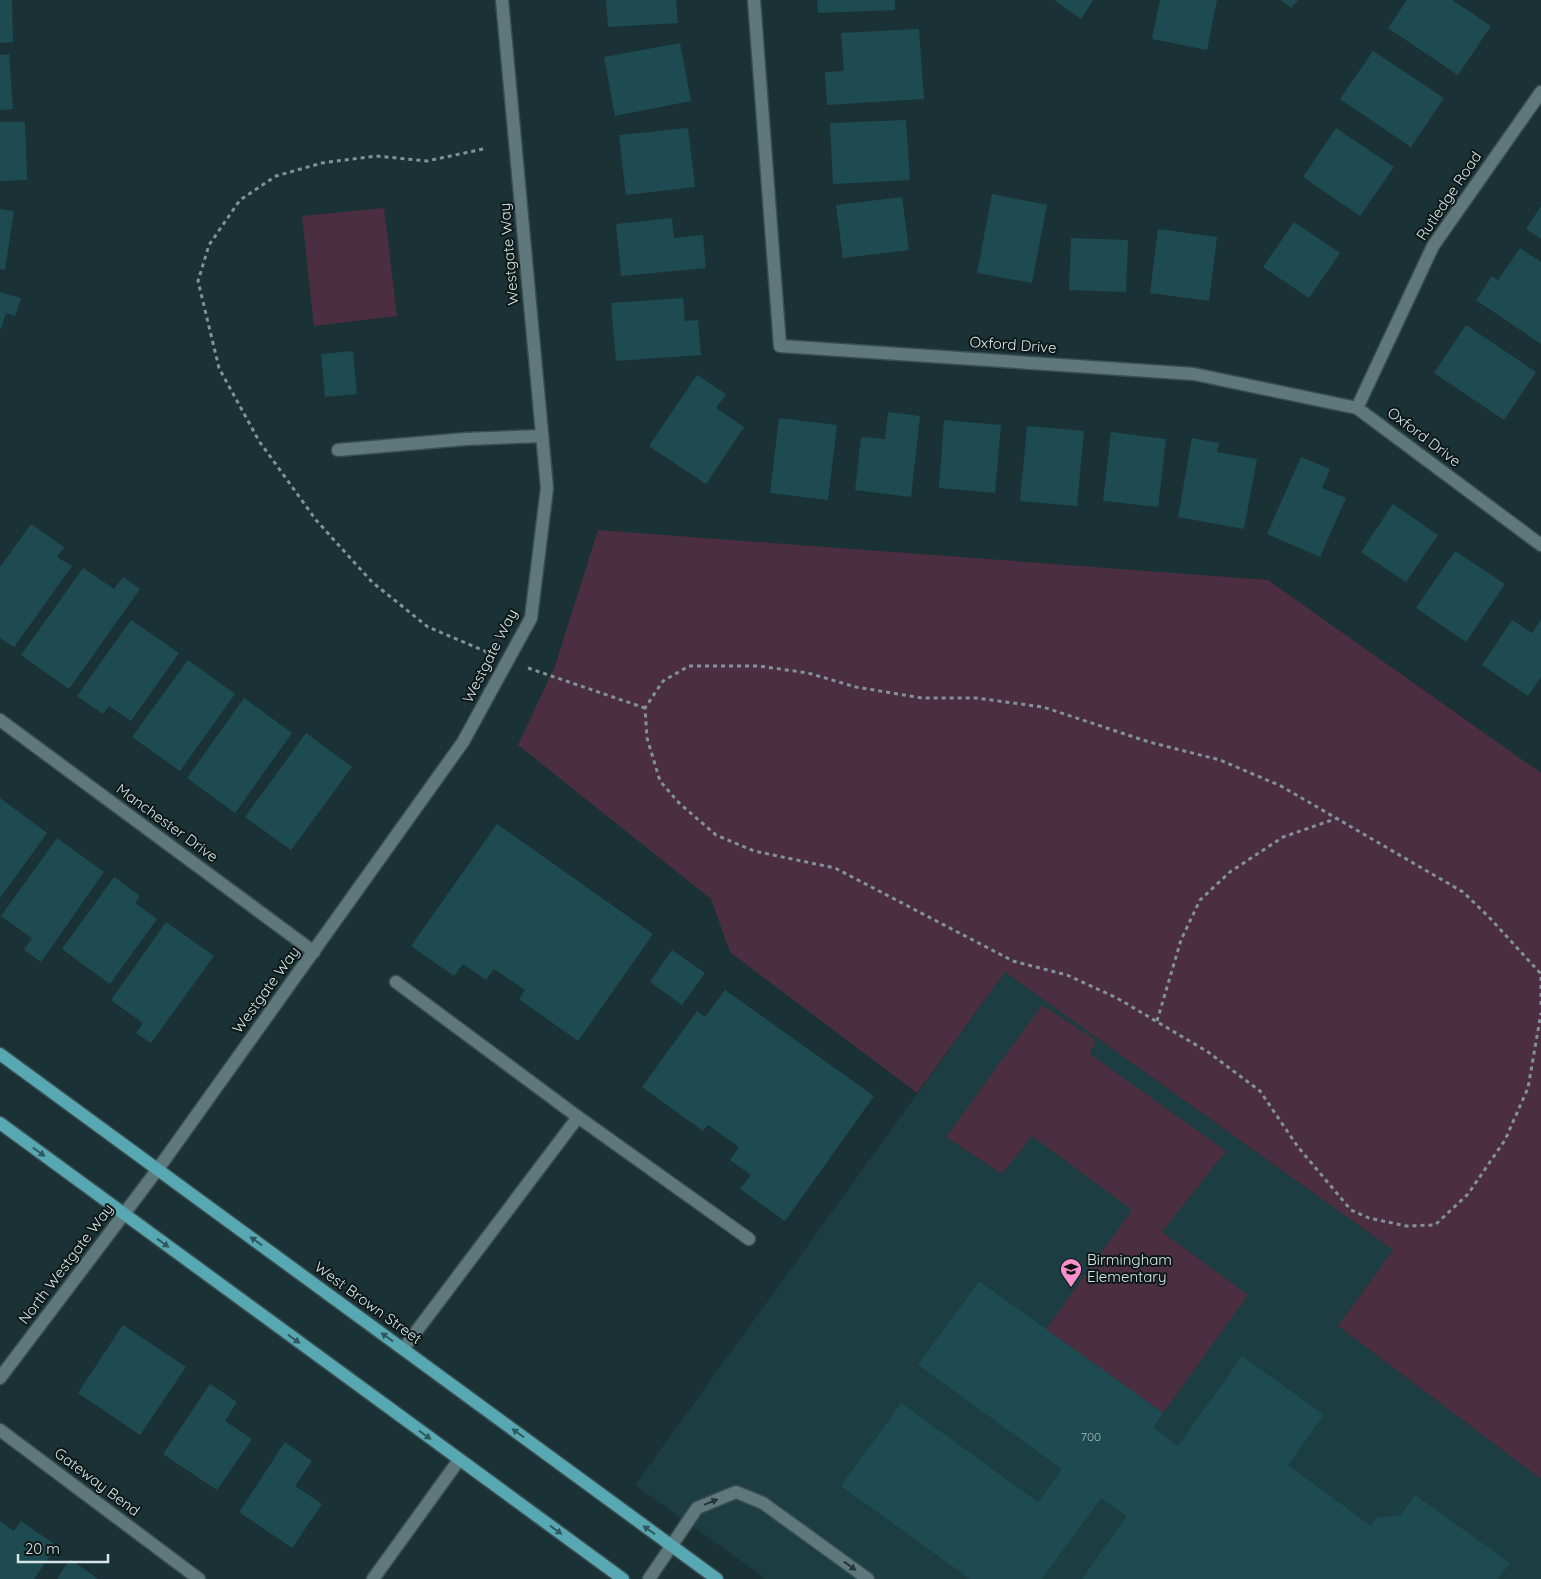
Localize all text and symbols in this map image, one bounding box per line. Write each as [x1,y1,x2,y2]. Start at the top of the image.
street label: Rutledge Road [1412,148,1485,244]
street label: Westgate Way [495,202,522,306]
street label: Oxford Drive [969,332,1057,357]
street label: Oxford Drive [1384,403,1465,470]
street label: Westgate Way [458,606,521,706]
street label: Manchester Drive [113,779,222,866]
street label: Westgate Way [228,943,303,1037]
one-way arrow [32,1147,46,1157]
street label: North Westgate Way [14,1200,117,1328]
one-way arrow [250,1236,263,1247]
one-way arrow [156,1237,169,1248]
place label: Birmingham Elementary [1087,1250,1172,1286]
street label: West Brown Street [311,1257,426,1348]
school or university icon: Birmingham Elementary [1059,1257,1083,1288]
one-way arrow [381,1332,394,1343]
one-way arrow [287,1334,301,1344]
one-way arrow [511,1428,525,1438]
house number: 700 [1081,1429,1101,1444]
one-way arrow [418,1430,432,1440]
street label: Gateway Bend [51,1443,144,1520]
one-way arrow [704,1498,719,1505]
one-way arrow [643,1524,656,1535]
one-way arrow [550,1525,563,1535]
scale bar [18,1532,108,1564]
text: 20 m [25,1539,60,1558]
one-way arrow [843,1561,856,1571]

